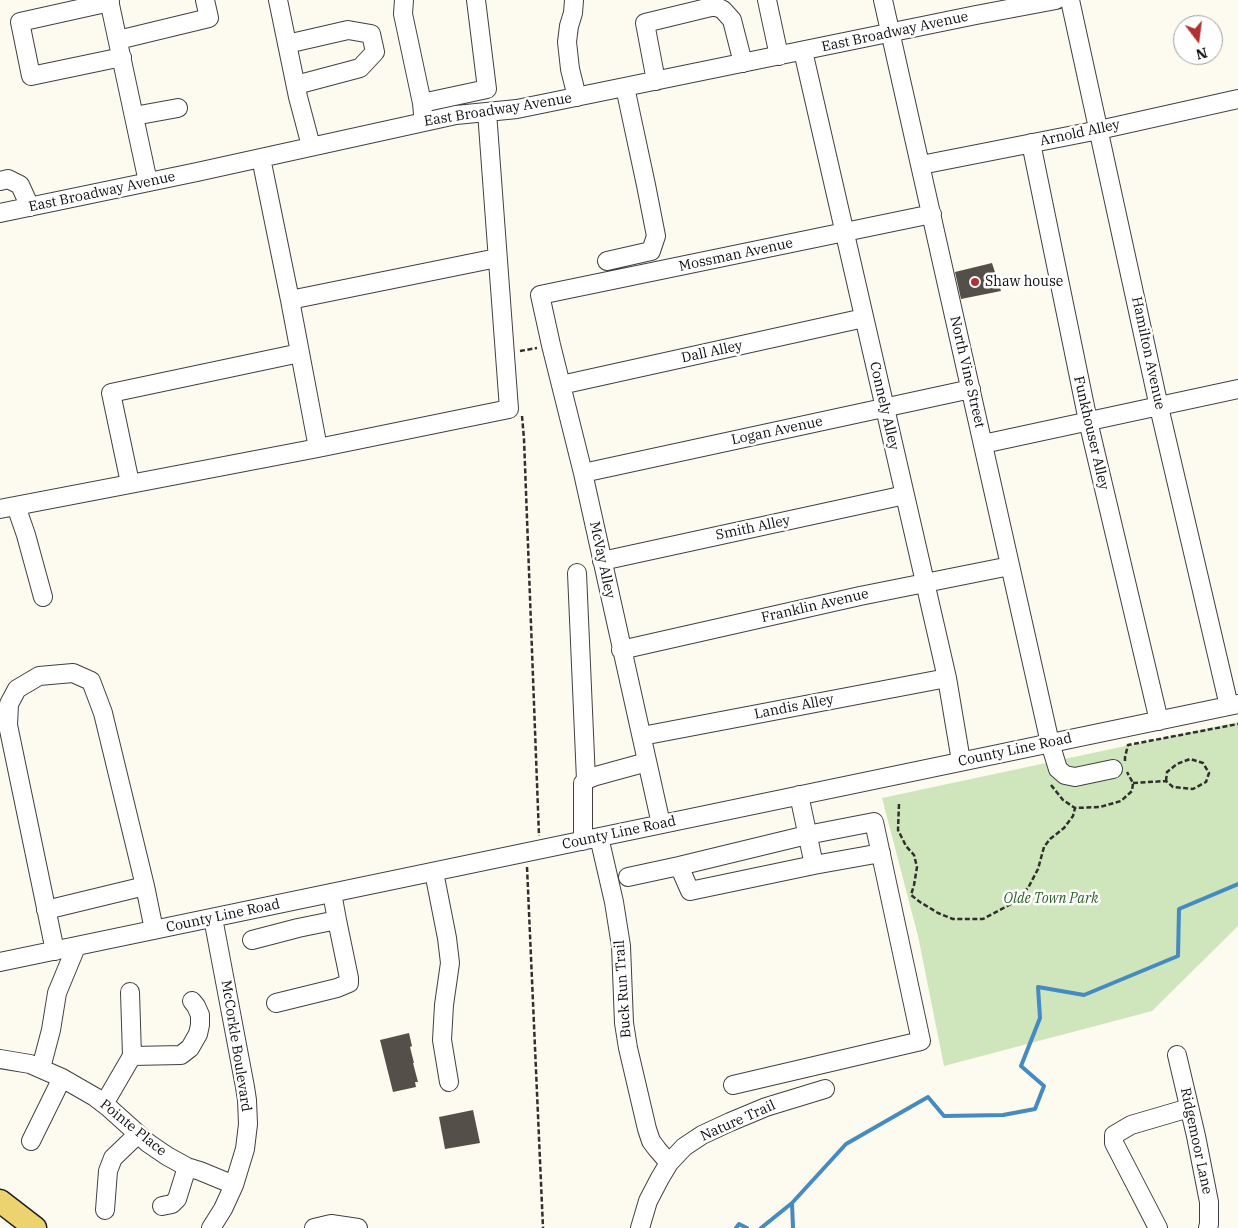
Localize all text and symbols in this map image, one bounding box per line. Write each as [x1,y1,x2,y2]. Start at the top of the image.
street label: East Broadway Avenue [820,8,970,56]
north arrow [1173,15,1223,65]
text: N [1194,43,1209,64]
street label: East Broadway Avenue [423,90,573,130]
street label: Arnold Alley [1038,116,1122,150]
street label: East Broadway Avenue [27,168,177,216]
street label: Mossman Avenue [677,235,795,275]
place label: Shaw house [985,274,1063,290]
marker: Shaw house [969,276,981,288]
street label: Hamilton Avenue [1128,295,1168,411]
street label: North Vine Street [946,314,988,430]
street label: Dall Alley [680,337,744,367]
street label: Connely Alley [866,360,902,452]
street label: Funkhouser Alley [1070,375,1112,491]
street label: Logan Avenue [730,413,824,449]
street label: Smith Alley [714,512,792,544]
street label: McVay Alley [586,520,618,600]
street label: Franklin Avenue [760,586,870,626]
street label: Landis Alley [753,691,835,723]
street label: County Line Road [957,730,1073,770]
street label: County Line Road [561,813,677,853]
park label: Olde Town Park [1004,891,1098,907]
street label: County Line Road [165,896,281,936]
street label: Buck Run Trail [611,939,635,1039]
street label: McCorkle Boulevard [217,979,255,1113]
street label: Ridgemoor Lane [1177,1086,1215,1196]
street label: Pointe Place [96,1096,170,1160]
street label: Nature Trail [698,1097,778,1145]

